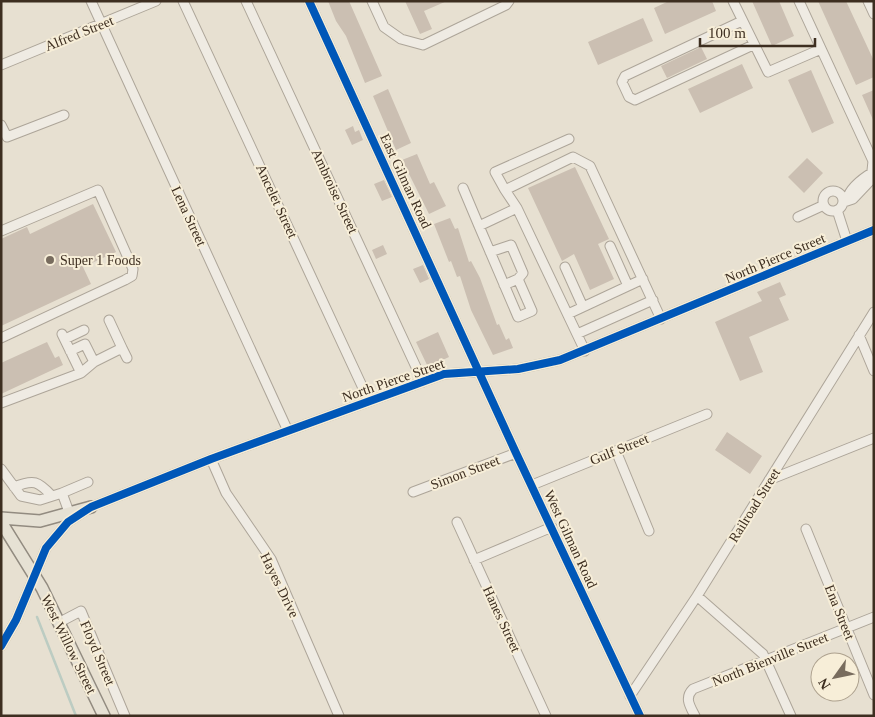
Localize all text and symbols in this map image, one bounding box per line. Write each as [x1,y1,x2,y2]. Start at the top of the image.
street label: Alfred Street [43,13,116,54]
scale bar [700,15,815,47]
text: 100 m [708,25,746,41]
street label: East Gilman Road [377,132,434,231]
street label: Ambroise Street [308,147,361,236]
street label: Ancelet Street [253,162,300,241]
street label: Lena Street [168,184,209,249]
street label: North Pierce Street [723,231,828,286]
place label: Super 1 Foods [60,253,141,268]
marker: Super 1 Foods [44,254,56,266]
street label: North Pierce Street [340,356,446,405]
street label: Gulf Street [588,431,651,468]
street label: Simon Street [429,452,502,493]
street label: Railroad Street [726,465,783,545]
street label: West Gilman Road [541,488,600,591]
street label: Hayes Drive [257,550,302,620]
street label: Ena Street [822,583,857,642]
street label: Hanes Street [480,584,523,655]
street label: West Willow Street [38,592,99,696]
street label: Floyd Street [77,619,118,688]
street label: North Bienville Street [710,628,830,690]
north arrow [810,652,860,702]

